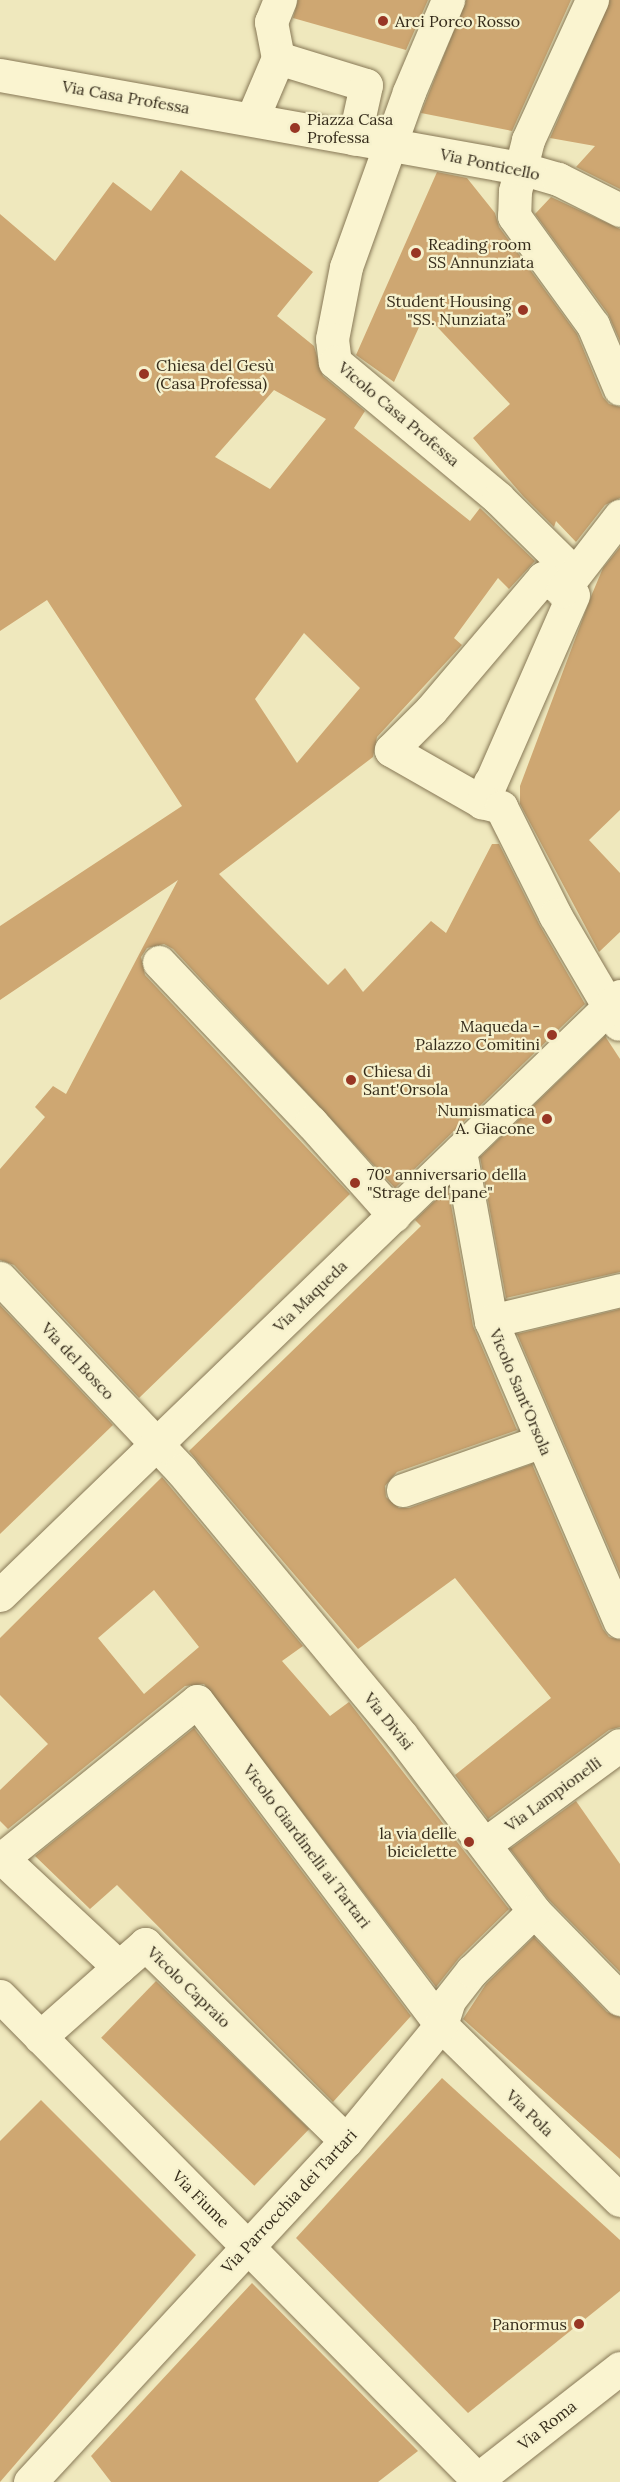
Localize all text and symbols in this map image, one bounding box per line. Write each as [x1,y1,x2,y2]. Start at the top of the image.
place label: Arci Porco Rosso [395,11,520,31]
marker: Arci Porco Rosso [376,14,390,28]
street label: Via Casa Professa [61,76,191,118]
place label: Piazza Casa Professa [307,109,393,147]
marker: Piazza Casa Professa [288,121,302,135]
street label: Via Ponticello [438,144,542,184]
place label: Reading room SS Annunziata [428,234,534,272]
marker: Reading room SS Annunziata [409,246,423,260]
place label: Student Housing "SS. Nunziata” [387,291,511,329]
marker: Student Housing "SS. Nunziata” [516,303,530,317]
place label: Chiesa del Gesù (Casa Professa) [156,355,274,393]
street label: Vicolo Casa Professa [334,358,464,470]
marker: Chiesa del Gesù (Casa Professa) [137,367,151,381]
place label: Maqueda - Palazzo Comitini [415,1016,540,1054]
marker: Maqueda - Palazzo Comitini [545,1028,559,1042]
place label: Chiesa di Sant'Orsola [363,1061,448,1099]
marker: Chiesa di Sant'Orsola [344,1073,358,1087]
place label: Numismatica A. Giacone [437,1100,535,1138]
marker: Numismatica A. Giacone [540,1112,554,1126]
place label: 70° anniversario della "Strage del pane" [367,1164,527,1202]
marker: 70° anniversario della "Strage del pane" [348,1176,362,1190]
street label: Via Maqueda [269,1256,351,1336]
street label: Via del Bosco [37,1318,119,1404]
street label: Vicolo Sant'Orsola [486,1326,556,1458]
street label: Via Divisi [360,1689,418,1753]
street label: Via Lampionelli [501,1753,605,1835]
street label: Vicolo Giardinelli ai Tartari [239,1760,375,1932]
place label: la via delle biciclette [380,1823,457,1861]
marker: la via delle biciclette [462,1835,476,1849]
street label: Vicolo Capraio [143,1942,235,2032]
street label: Via Pola [502,2086,558,2140]
street label: Via Parrocchia dei Tartari [217,2125,361,2277]
street label: Via Fiume [168,2166,234,2232]
place label: Panormus [492,2314,567,2334]
marker: Panormus [572,2317,586,2331]
street label: Via Roma [514,2396,580,2454]

